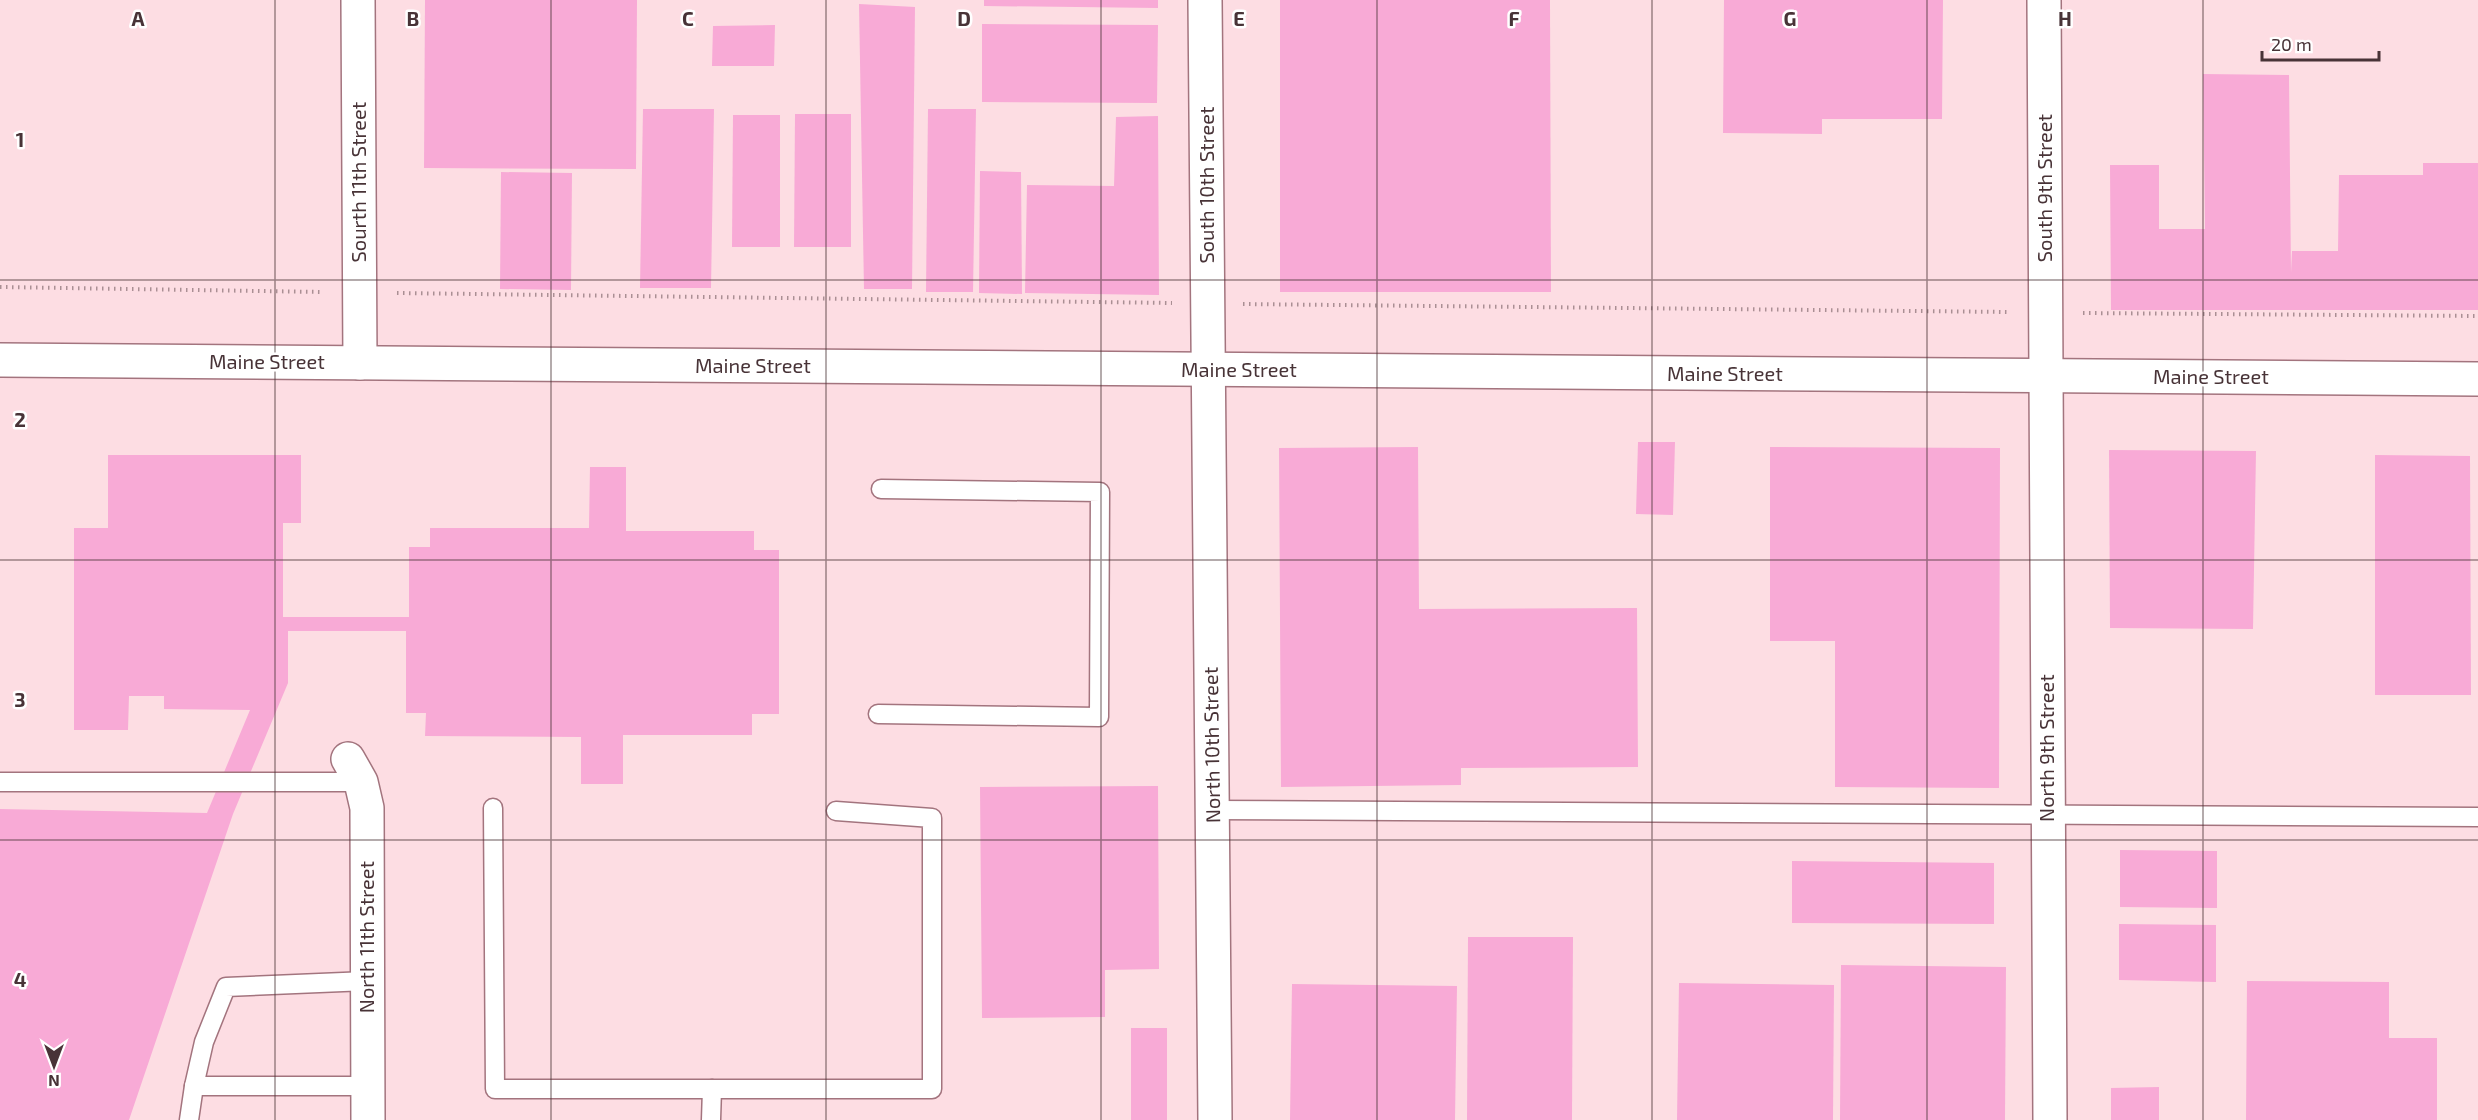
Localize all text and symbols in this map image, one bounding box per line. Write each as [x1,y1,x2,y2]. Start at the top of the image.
text: A [131,6,145,30]
text: B [407,6,419,30]
text: C [682,6,694,30]
text: D [957,6,971,30]
text: E [1233,6,1245,30]
text: F [1508,6,1520,30]
text: G [1784,6,1796,30]
text: H [2058,6,2072,30]
scale bar [2262,24,2379,62]
text: 20 m [2271,33,2312,55]
street label: Sourth 11th Street [346,101,370,262]
street label: South 10th Street [1194,106,1218,263]
street label: South 9th Street [2032,113,2056,262]
text: 1 [16,127,24,151]
street label: Maine Street [209,349,325,373]
street label: Maine Street [695,353,811,377]
street label: Maine Street [1181,357,1297,381]
street label: Maine Street [1667,361,1783,385]
street label: Maine Street [2153,364,2269,388]
text: 2 [14,407,26,431]
street label: North 10th Street [1198,666,1224,823]
street label: North 9th Street [2034,674,2058,822]
text: 3 [14,687,26,711]
street label: North 11th Street [354,860,378,1013]
text: 4 [14,967,27,991]
north arrow [24,1036,84,1096]
text: N [48,1072,60,1091]

